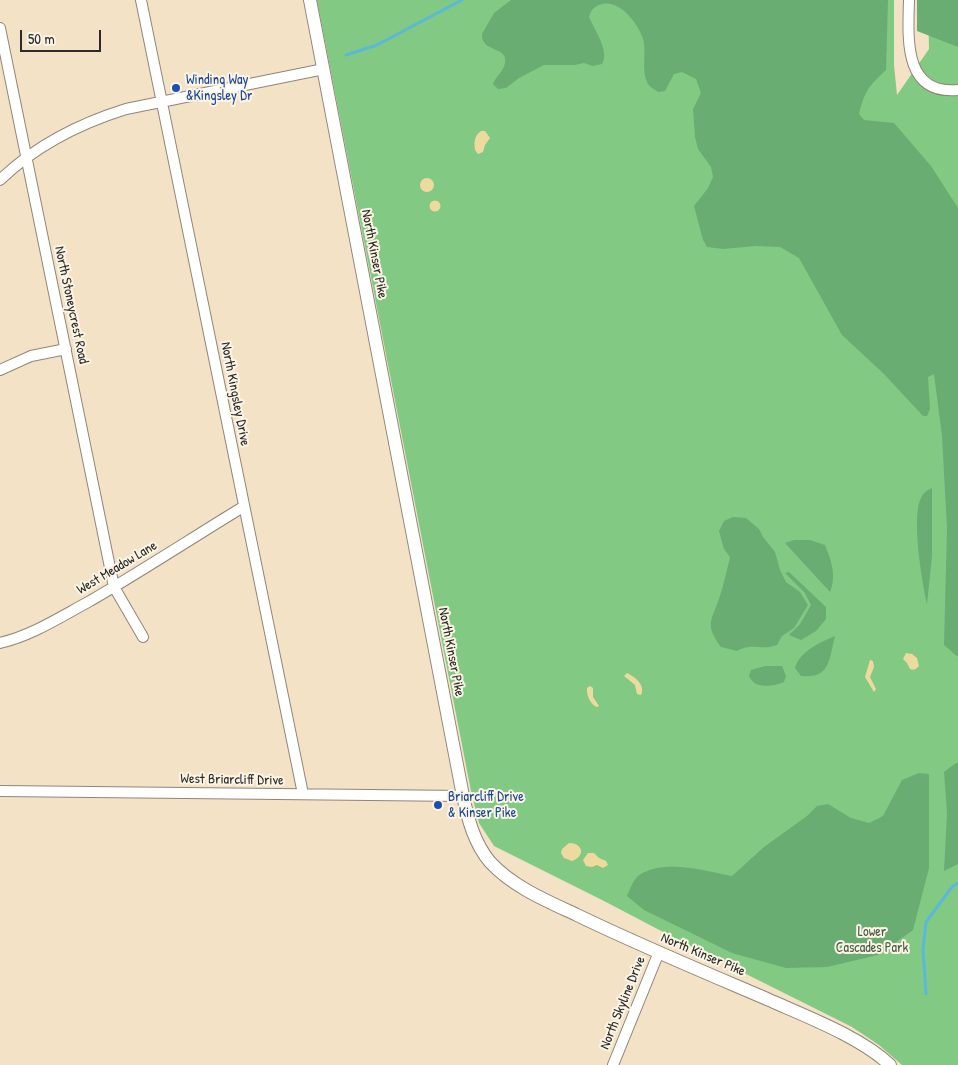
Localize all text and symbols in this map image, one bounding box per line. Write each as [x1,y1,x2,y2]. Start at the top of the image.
scale bar [22,20,104,52]
text: 50 m [28,28,55,49]
place label: Winding Way &Kingsley Dr [186,72,252,104]
marker: Winding Way &Kingsley Dr [170,82,182,94]
street label: North Kinser Pike [357,208,391,300]
street label: North Stoneycrest Road [50,245,92,365]
street label: North Kingsley Drive [217,341,253,447]
street label: West Meadow Lane [74,538,160,598]
street label: North Kinser Pike [434,606,468,698]
street label: West Briarcliff Drive [180,771,284,789]
place label: Briarcliff Drive & Kinser Pike [448,789,524,822]
marker: Briarcliff Drive & Kinser Pike [432,799,444,811]
park label: Lower Cascades Park [836,924,908,956]
street label: North Kinser Pike [658,930,748,980]
street label: North Skyline Drive [597,954,649,1052]

